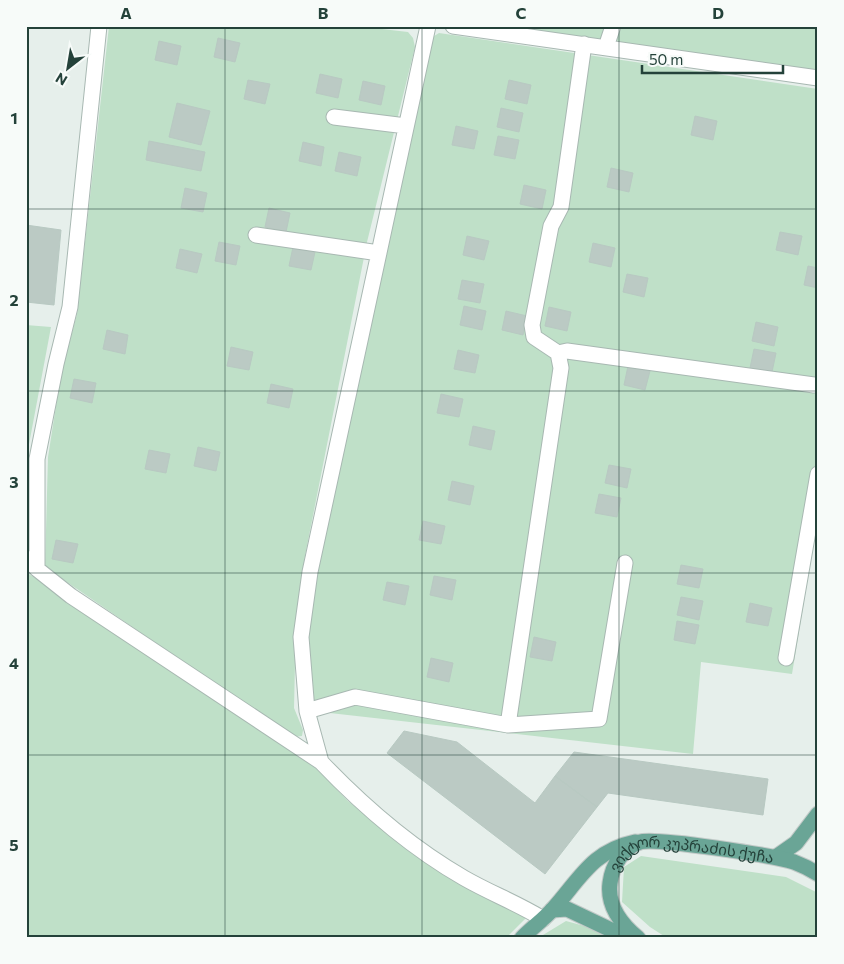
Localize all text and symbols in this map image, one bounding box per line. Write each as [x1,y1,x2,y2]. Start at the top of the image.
text: A [120,3,132,22]
text: B [318,3,329,22]
text: C [516,3,527,22]
text: D [712,3,724,22]
north arrow [42,42,92,92]
scale bar [642,42,783,74]
text: 50 m [649,50,683,68]
text: N [52,70,70,90]
text: 1 [10,108,18,127]
text: 2 [9,290,19,309]
text: 3 [9,472,19,491]
text: 4 [9,653,19,672]
street label: ვიქტორ კუპრაძის ქუჩა [605,832,775,875]
text: 5 [9,835,19,854]

